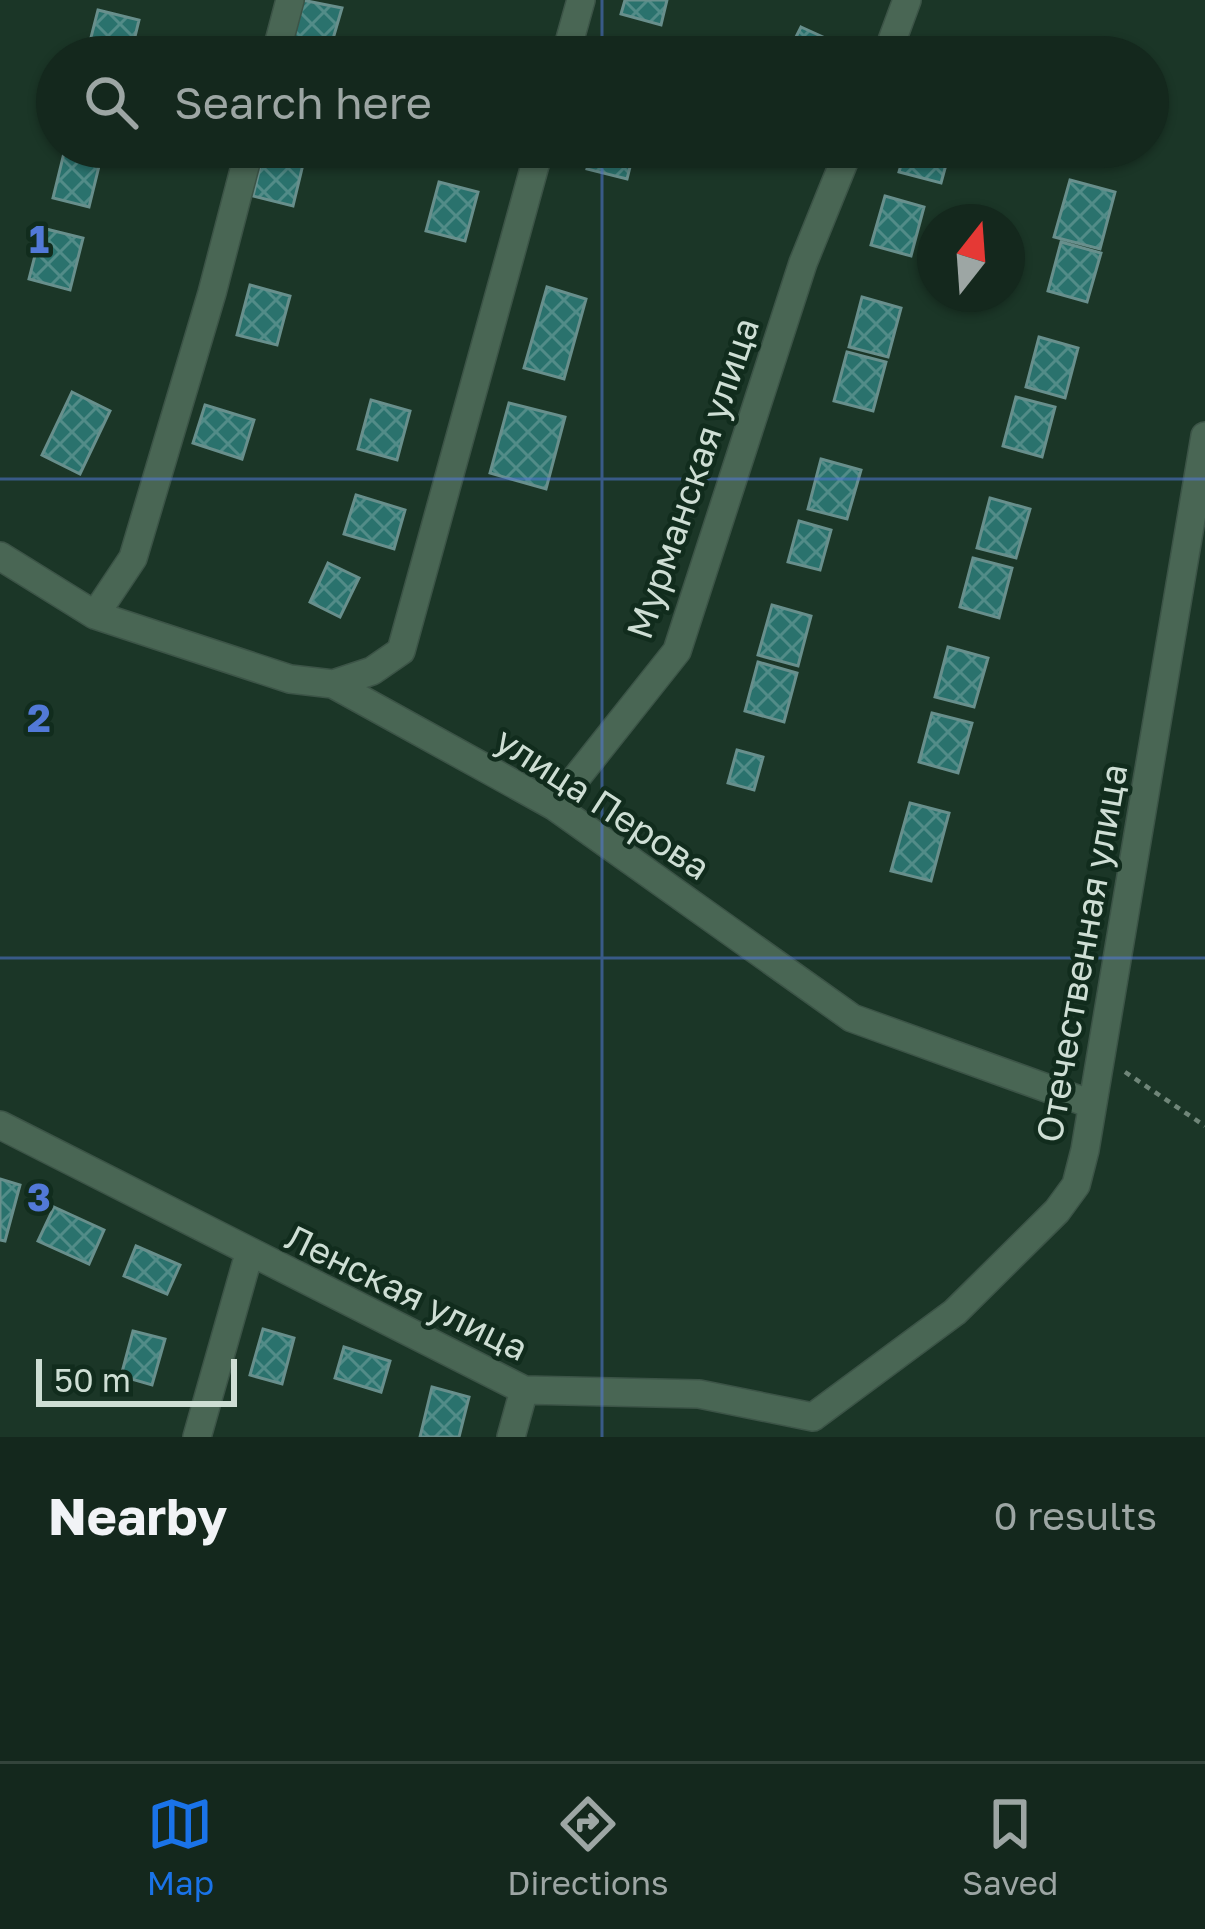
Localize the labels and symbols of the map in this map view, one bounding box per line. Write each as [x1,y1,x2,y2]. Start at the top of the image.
north arrow [917,204,1025,312]
text: 1 [29,215,49,262]
street label: Мурманская улица [617,312,767,644]
text: 2 [27,694,51,741]
street label: улица Перова [488,718,718,888]
street label: Отечественная улица [1027,760,1135,1146]
text: 3 [27,1173,51,1220]
street label: Ленская улица [279,1215,535,1369]
scale bar [36,1353,237,1406]

